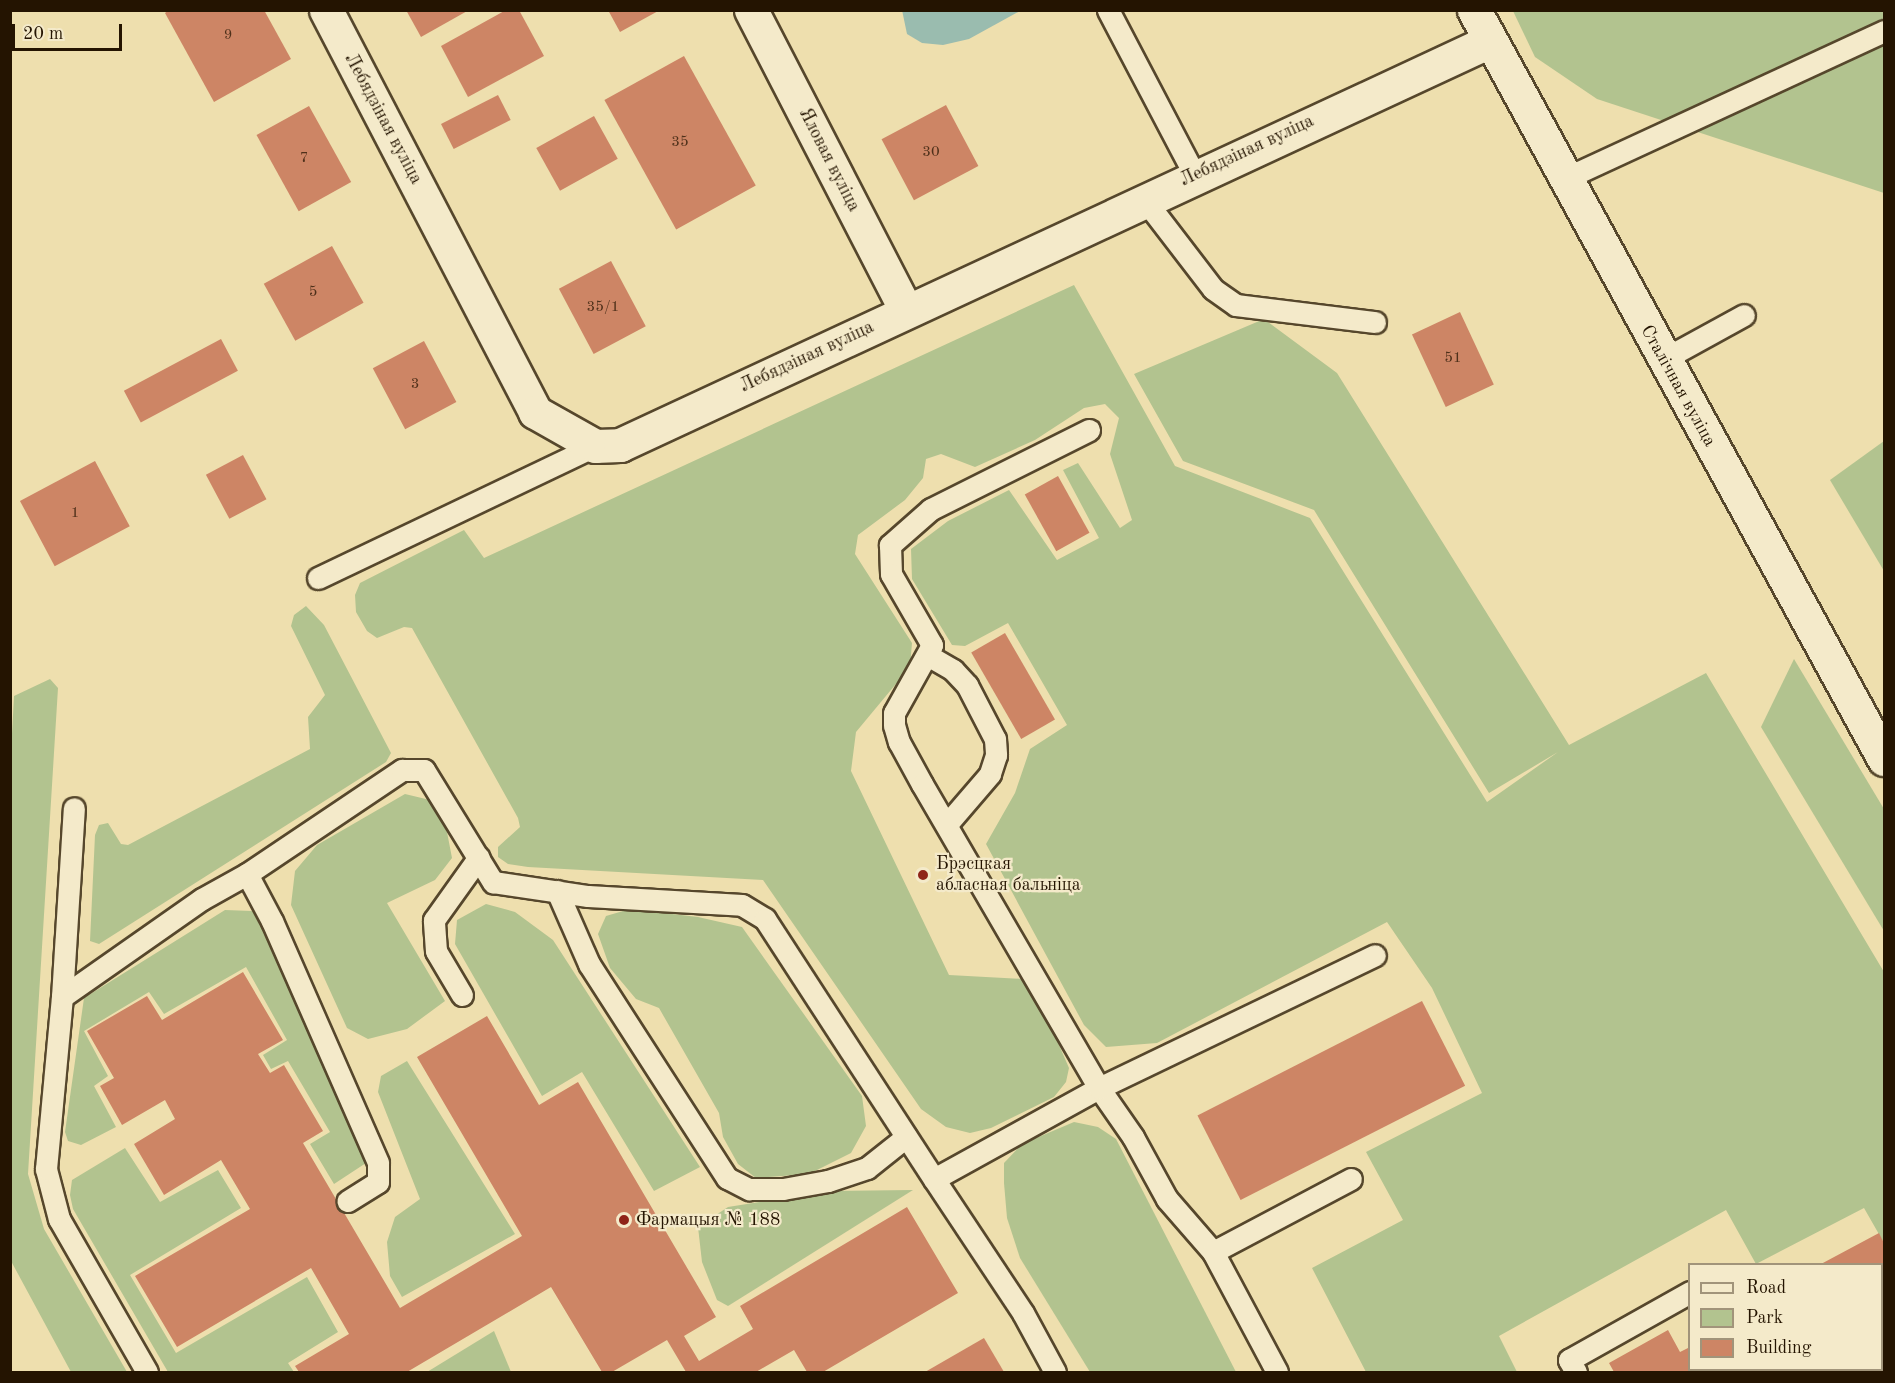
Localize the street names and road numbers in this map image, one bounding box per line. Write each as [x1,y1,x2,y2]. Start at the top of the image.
street label: Лебядзіная вуліца [339,50,427,188]
street label: Яловая вуліца [794,105,864,215]
street label: Лебядзіная вуліца [1177,111,1317,191]
street label: Лебядзіная вуліца [737,317,877,397]
street label: Сталічная вуліца [1636,322,1720,450]

